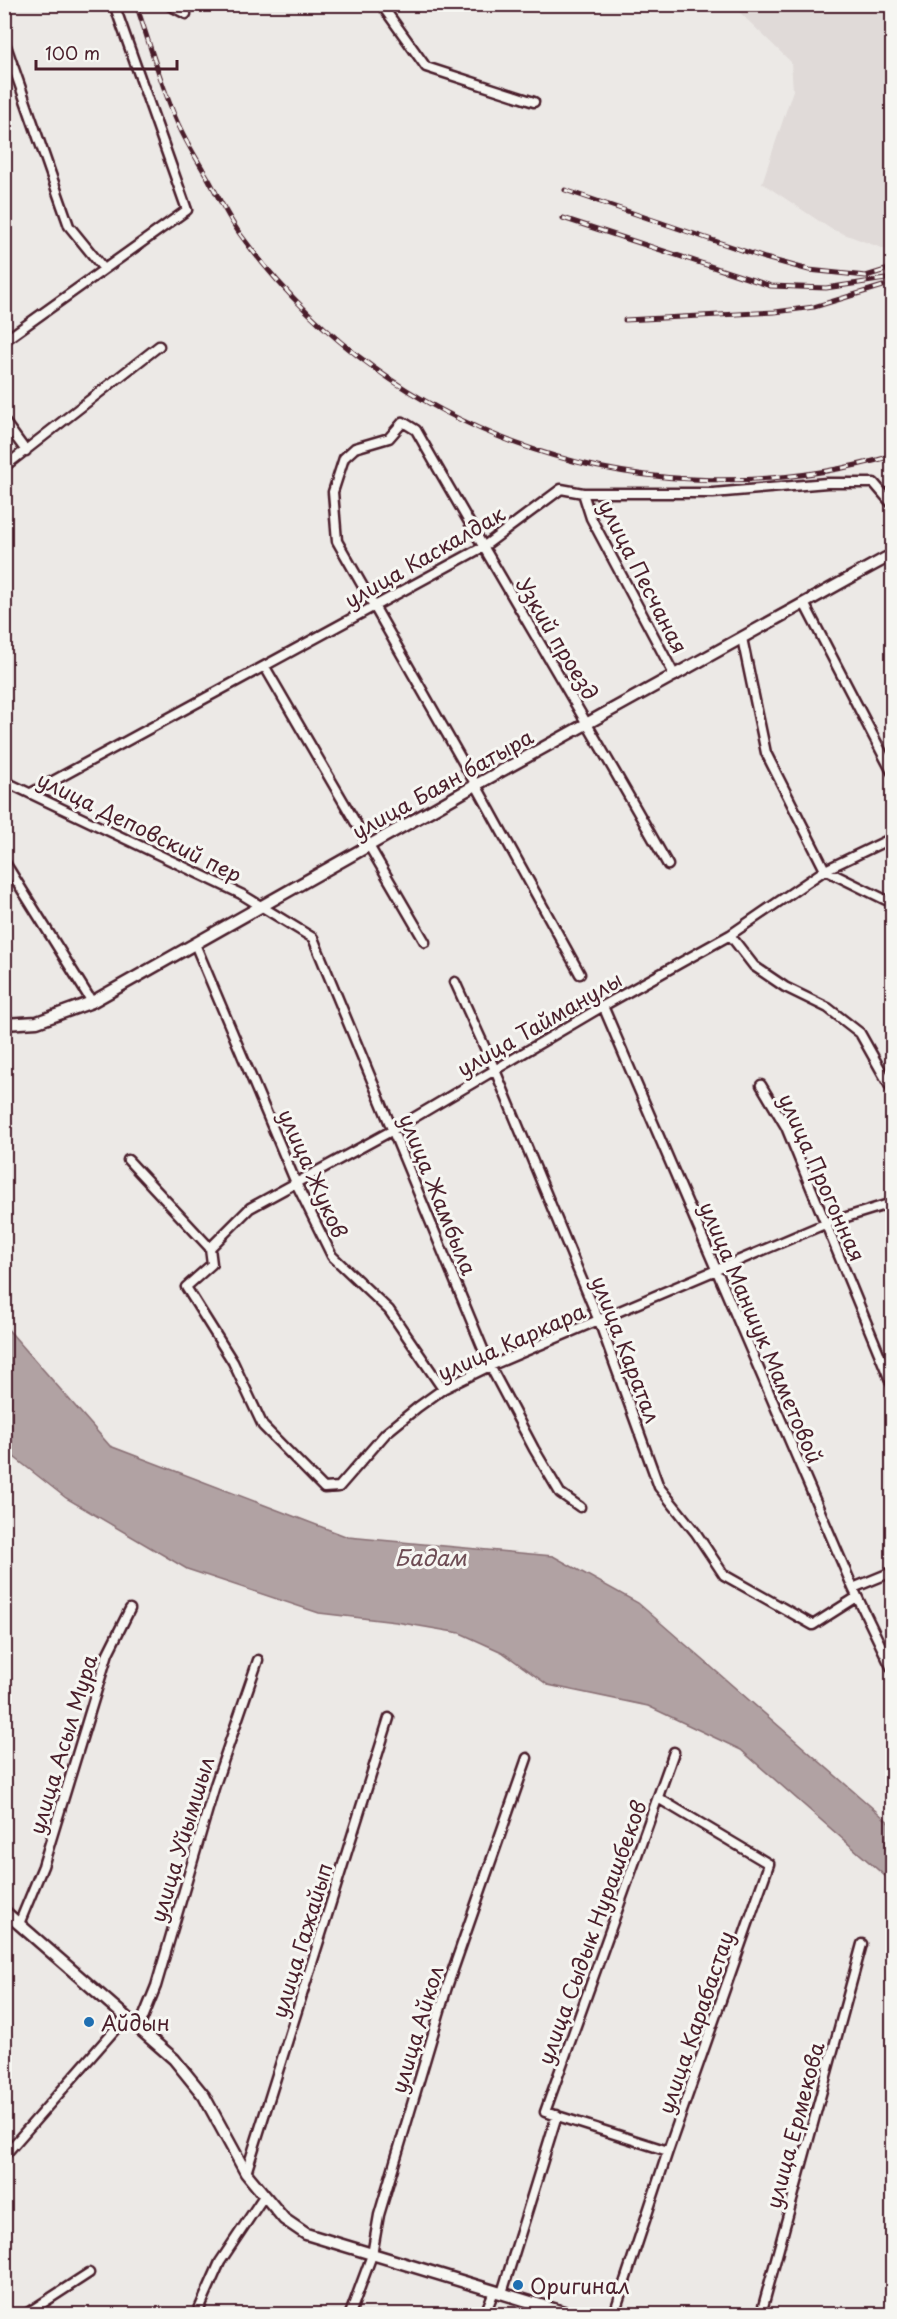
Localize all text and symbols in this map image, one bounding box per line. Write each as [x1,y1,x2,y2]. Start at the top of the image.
scale bar [36,33,177,71]
text: 100 m [45,39,100,66]
street label: улица Песчаная [591,494,697,658]
street label: улица Каскалдак [338,497,511,615]
street label: Узкий проезд [509,571,607,705]
street label: улица Баян батыра [345,720,539,846]
street label: улица Деповский пер [32,762,248,890]
street label: улица Тайманулы [450,963,628,1083]
street label: улица Прогонная [772,1088,874,1266]
street label: улица Жуков [271,1103,357,1243]
street label: улица Жамбыла [392,1108,486,1280]
street label: улица Маншук Маметовой [692,1196,832,1468]
street label: улица Каратал [584,1271,670,1427]
street label: улица Каркара [432,1294,591,1388]
water label: Бадам [395,1540,467,1573]
street label: улица Асыл Мура [19,1650,105,1838]
street label: улица Уйымшыл [141,1752,221,1926]
street label: улица Сыдык Нурашбеков [528,1795,654,2069]
street label: улица Гажайып [262,1858,340,2022]
street label: улица Карабастау [649,1926,741,2118]
street label: улица Айкол [381,1961,451,2097]
place label: Айдын [101,2006,170,2038]
marker: Айдын [82,2015,96,2029]
street label: улица Ермекова [756,2038,832,2212]
place label: Оригинал [530,2269,630,2301]
marker: Оригинал [511,2278,525,2292]

